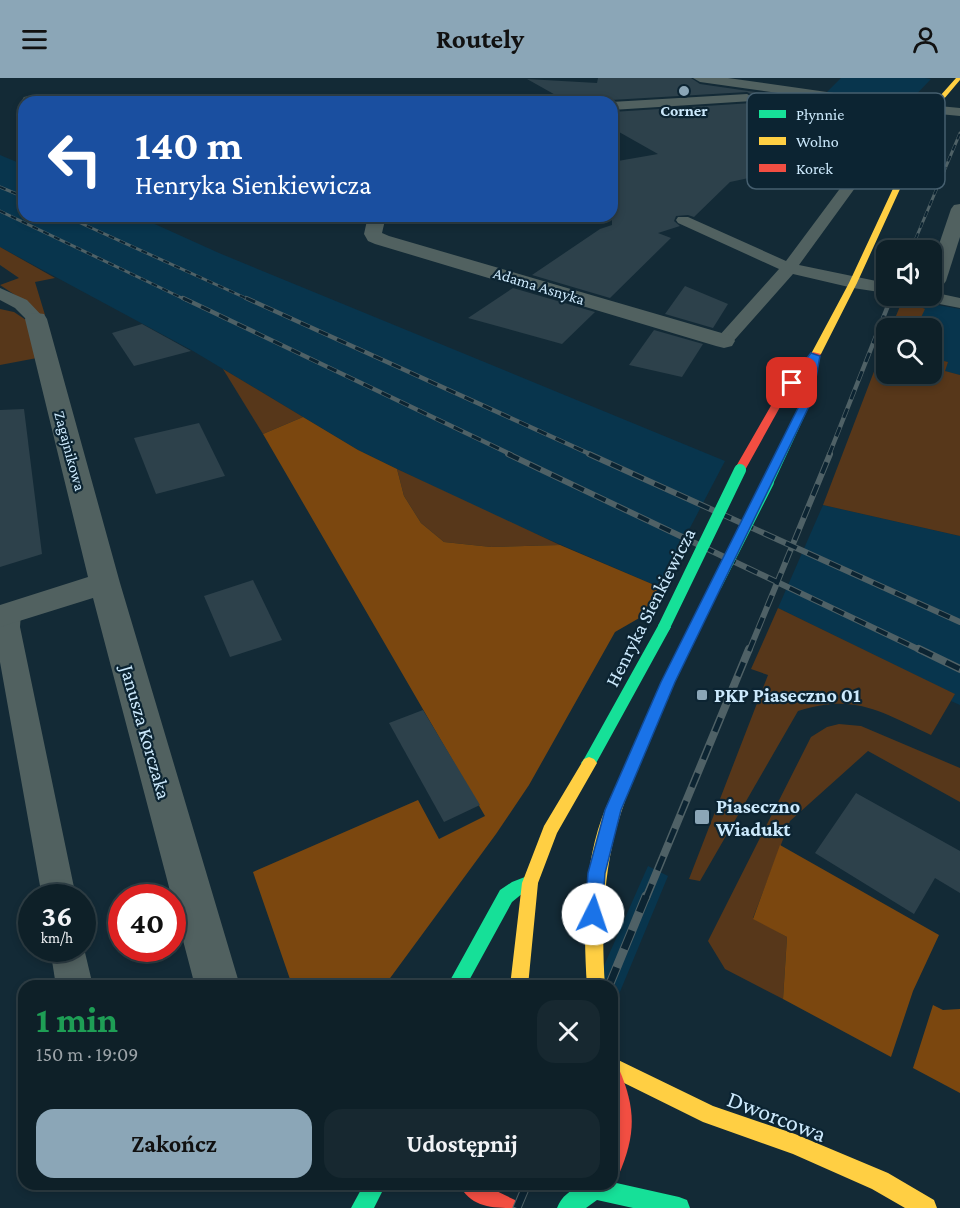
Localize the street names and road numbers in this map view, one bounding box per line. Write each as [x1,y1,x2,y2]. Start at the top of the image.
street label: Adama Asnyka [491,264,587,309]
street label: Zagajnikowa [50,409,89,494]
street label: Henryka Sienkiewicza [600,524,700,690]
street label: Janusza Korczaka [115,660,176,802]
street label: Dworcowa [724,1085,830,1147]

